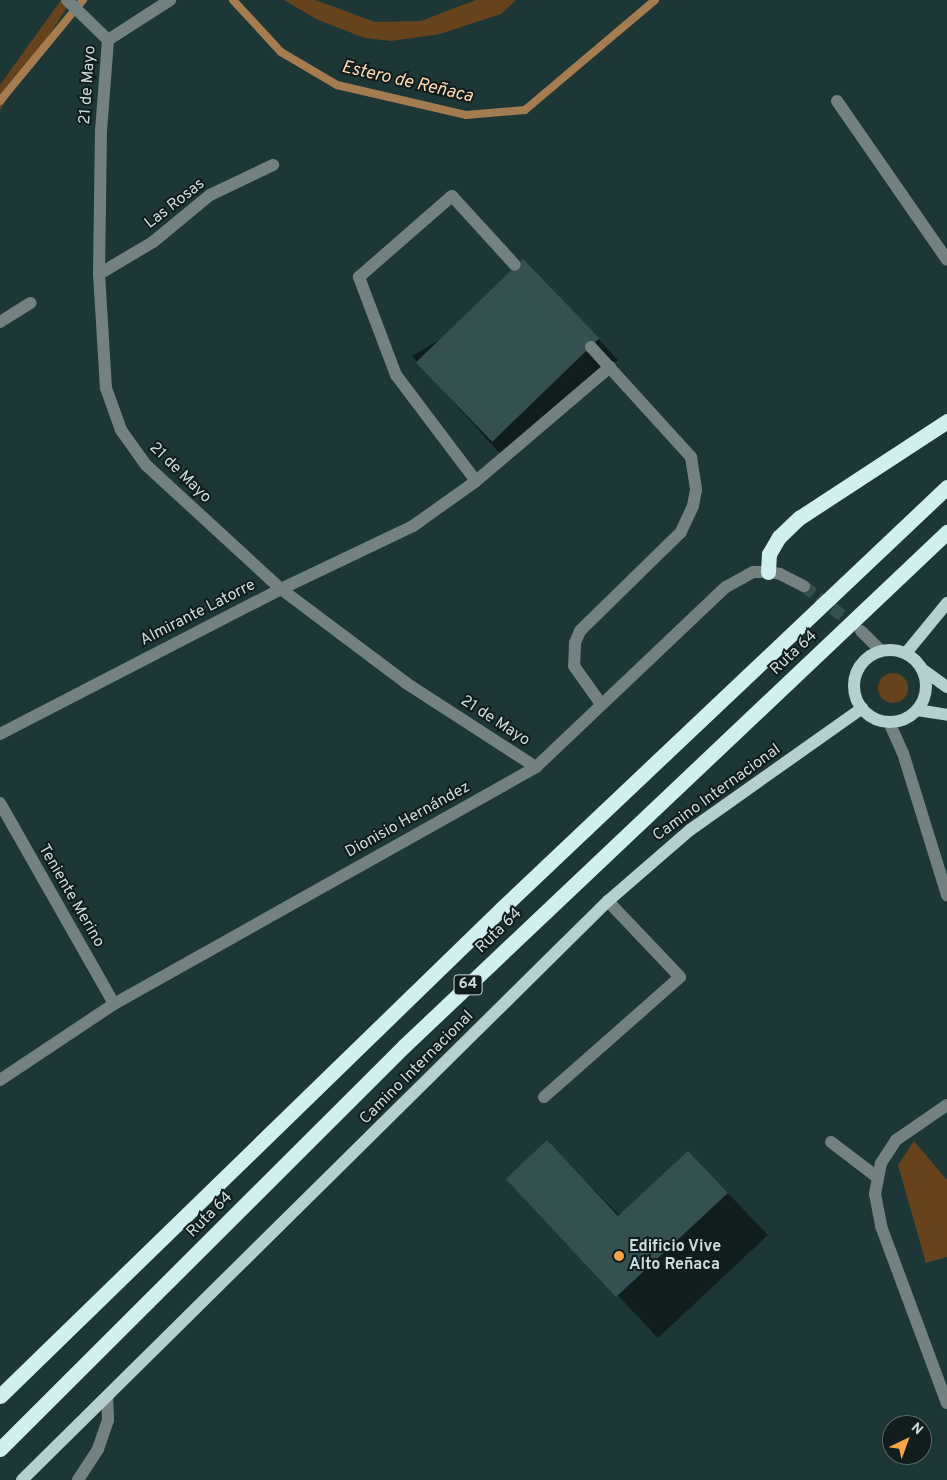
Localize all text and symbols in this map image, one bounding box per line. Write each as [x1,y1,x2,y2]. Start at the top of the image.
street label: 21 de Mayo [76,45,100,125]
water label: Estero de Reñaca [339,57,475,109]
street label: Las Rosas [141,175,209,233]
street label: 21 de Mayo [145,439,215,507]
street label: Almirante Latorre [137,576,259,650]
street label: Ruta 64 [767,627,821,679]
street label: 21 de Mayo [457,691,533,751]
street label: Camino Internacional [649,740,785,846]
street label: Dionisio Hernández [342,778,474,862]
street label: Teniente Merino [34,841,108,951]
street label: Ruta 64 [472,904,526,958]
road number: 64 [453,972,483,998]
street label: Camino Internacional [356,1007,478,1129]
street label: Ruta 64 [183,1188,237,1242]
place label: Edificio Vive Alto Reñaca [629,1237,722,1275]
marker: Edificio Vive Alto Reñaca [613,1250,625,1262]
north arrow [882,1415,932,1465]
text: N [907,1420,926,1439]

